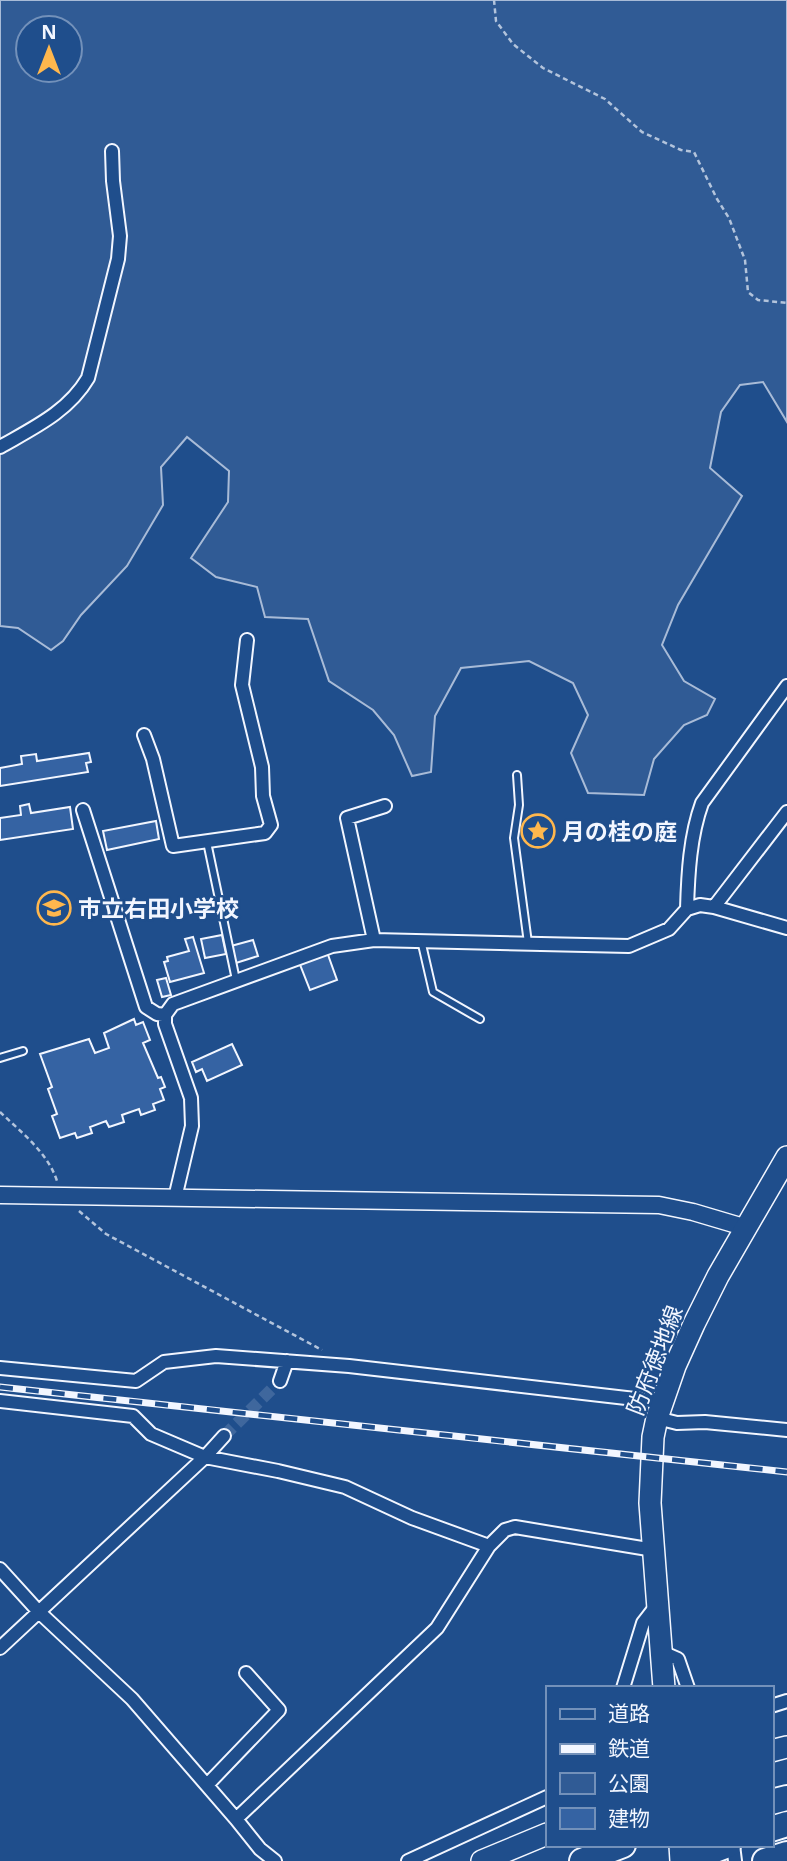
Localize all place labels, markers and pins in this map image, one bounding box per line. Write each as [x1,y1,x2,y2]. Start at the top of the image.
place icon: 月の桂の庭 [519,812,557,850]
place label: 月の桂の庭 [562,815,677,847]
school or university icon: 市立右田小学校 [35,889,73,927]
place label: 市立右田小学校 [78,892,239,924]

